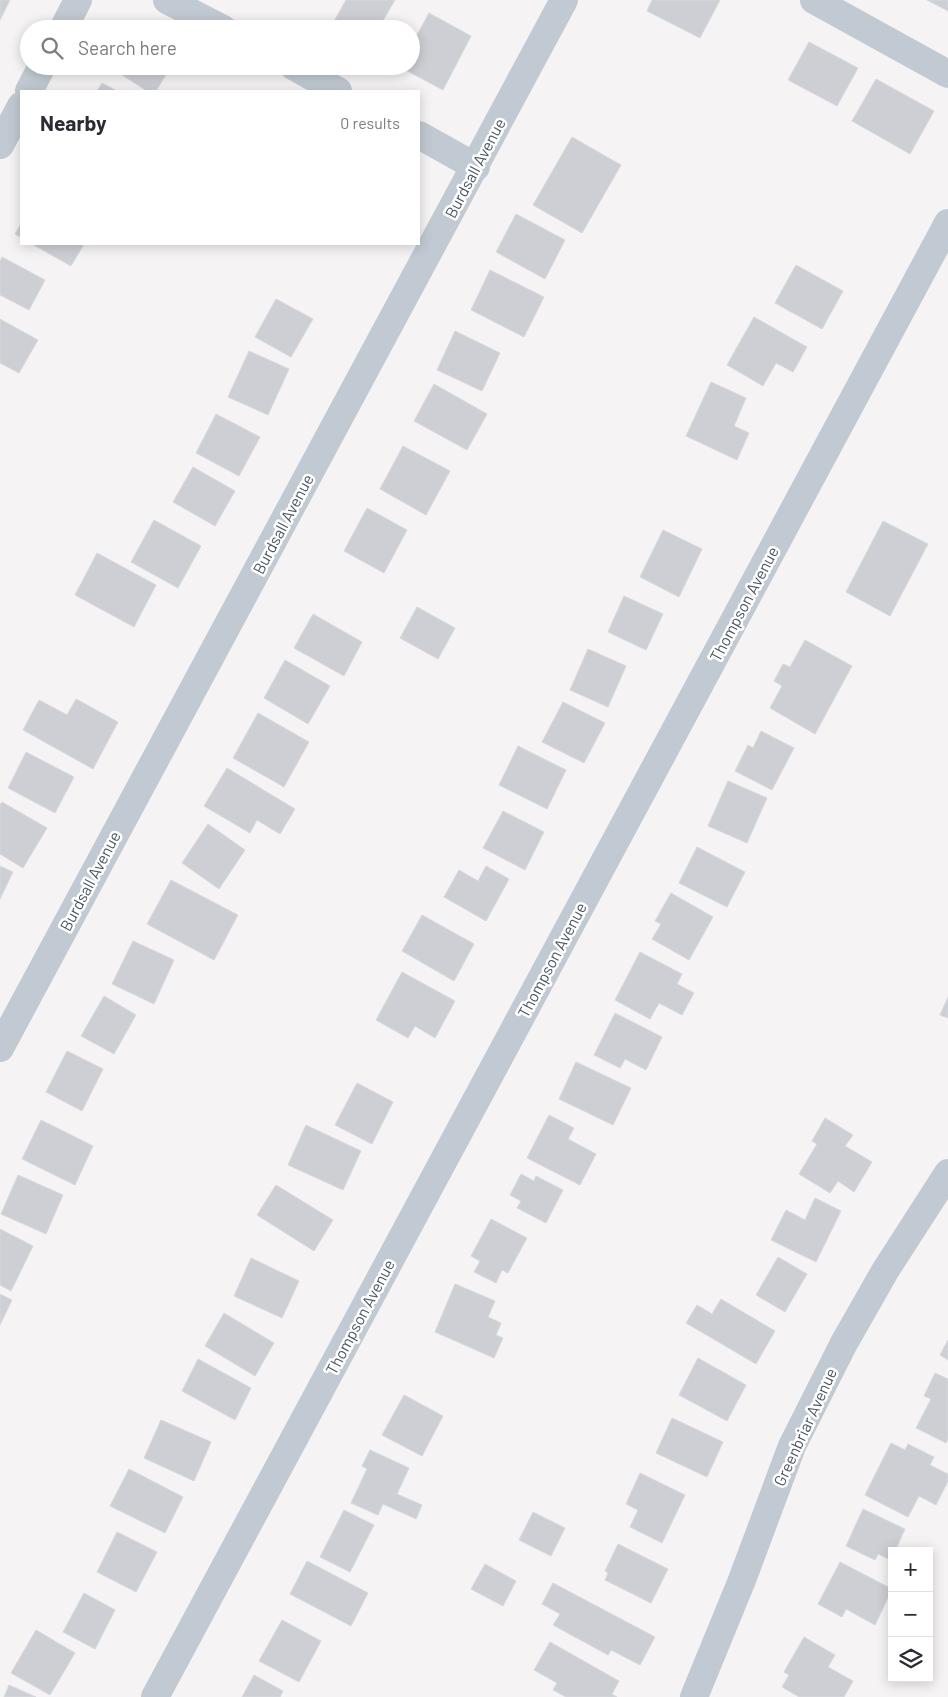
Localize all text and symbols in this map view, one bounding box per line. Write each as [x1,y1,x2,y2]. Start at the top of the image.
search box [20,20,420,75]
icon: search [38,34,66,62]
text: Search here [78,36,177,59]
text: Nearby [40,110,106,135]
text: 0 results [340,113,400,132]
street label: Burdsall Avenue [440,115,509,221]
street label: Burdsall Avenue [248,471,317,577]
street label: Thompson Avenue [705,543,782,665]
street label: Burdsall Avenue [55,828,124,934]
street label: Thompson Avenue [513,899,590,1021]
street label: Thompson Avenue [321,1256,398,1378]
street label: Greenbriar Avenue [769,1365,840,1489]
map controls [888,1547,933,1682]
button: + [888,1547,933,1592]
button: − [888,1592,933,1637]
button: layers [888,1637,933,1682]

